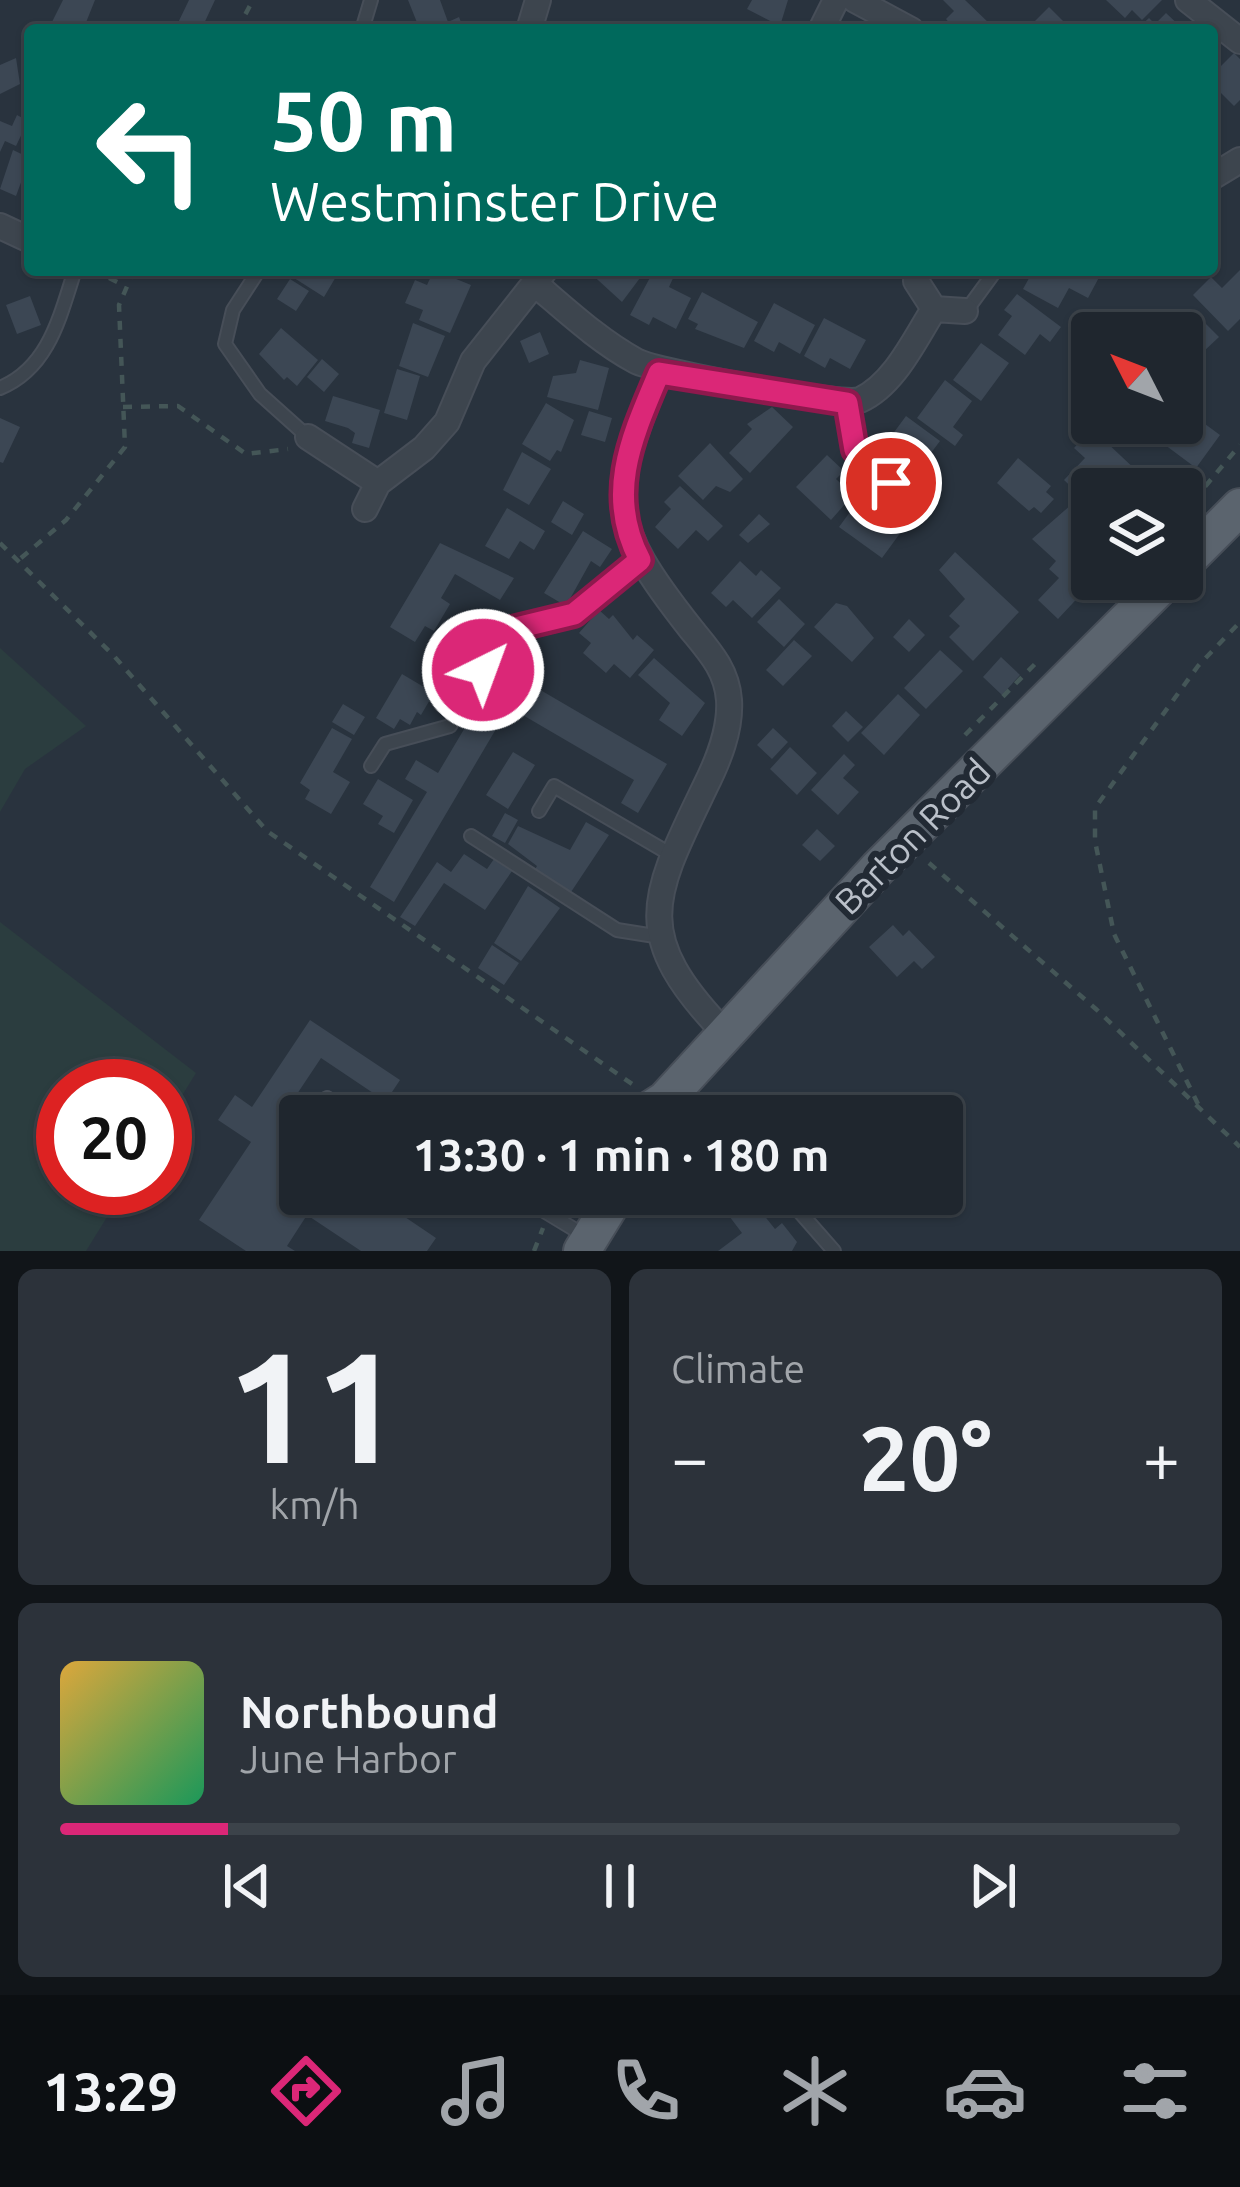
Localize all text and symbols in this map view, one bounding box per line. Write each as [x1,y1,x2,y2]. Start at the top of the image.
icon: left [72,72,228,228]
text: 50 m [270,73,457,167]
text: Westminster Drive [270,171,719,231]
north arrow [1071,312,1203,444]
map controls [1071,312,1203,600]
pin [840,432,942,534]
icon: arrive [858,450,924,516]
button: layers [1071,468,1203,600]
position arrow [420,607,546,733]
street label: Barton Road [826,750,998,922]
speed limit sign: 20 [36,1059,192,1215]
text: 13:30 · 1 min · 180 m [413,1129,829,1180]
text: 11 [227,1318,402,1492]
text: Climate [671,1347,805,1390]
text: 20° [859,1407,992,1508]
text: − [671,1420,708,1494]
text: + [1143,1420,1180,1494]
text: km/h [269,1483,360,1526]
text: Northbound [240,1686,499,1737]
text: June Harbor [240,1737,457,1780]
icon: previous [214,1853,280,1919]
icon: pause [587,1853,653,1919]
icon: next [960,1853,1026,1919]
icon: directions [264,2049,348,2133]
icon: music [434,2049,518,2133]
icon: phone [604,2049,688,2133]
icon: climate [773,2049,857,2133]
icon: car [943,2049,1027,2133]
icon: filters [1113,2049,1197,2133]
text: 13:29 [43,2061,178,2121]

